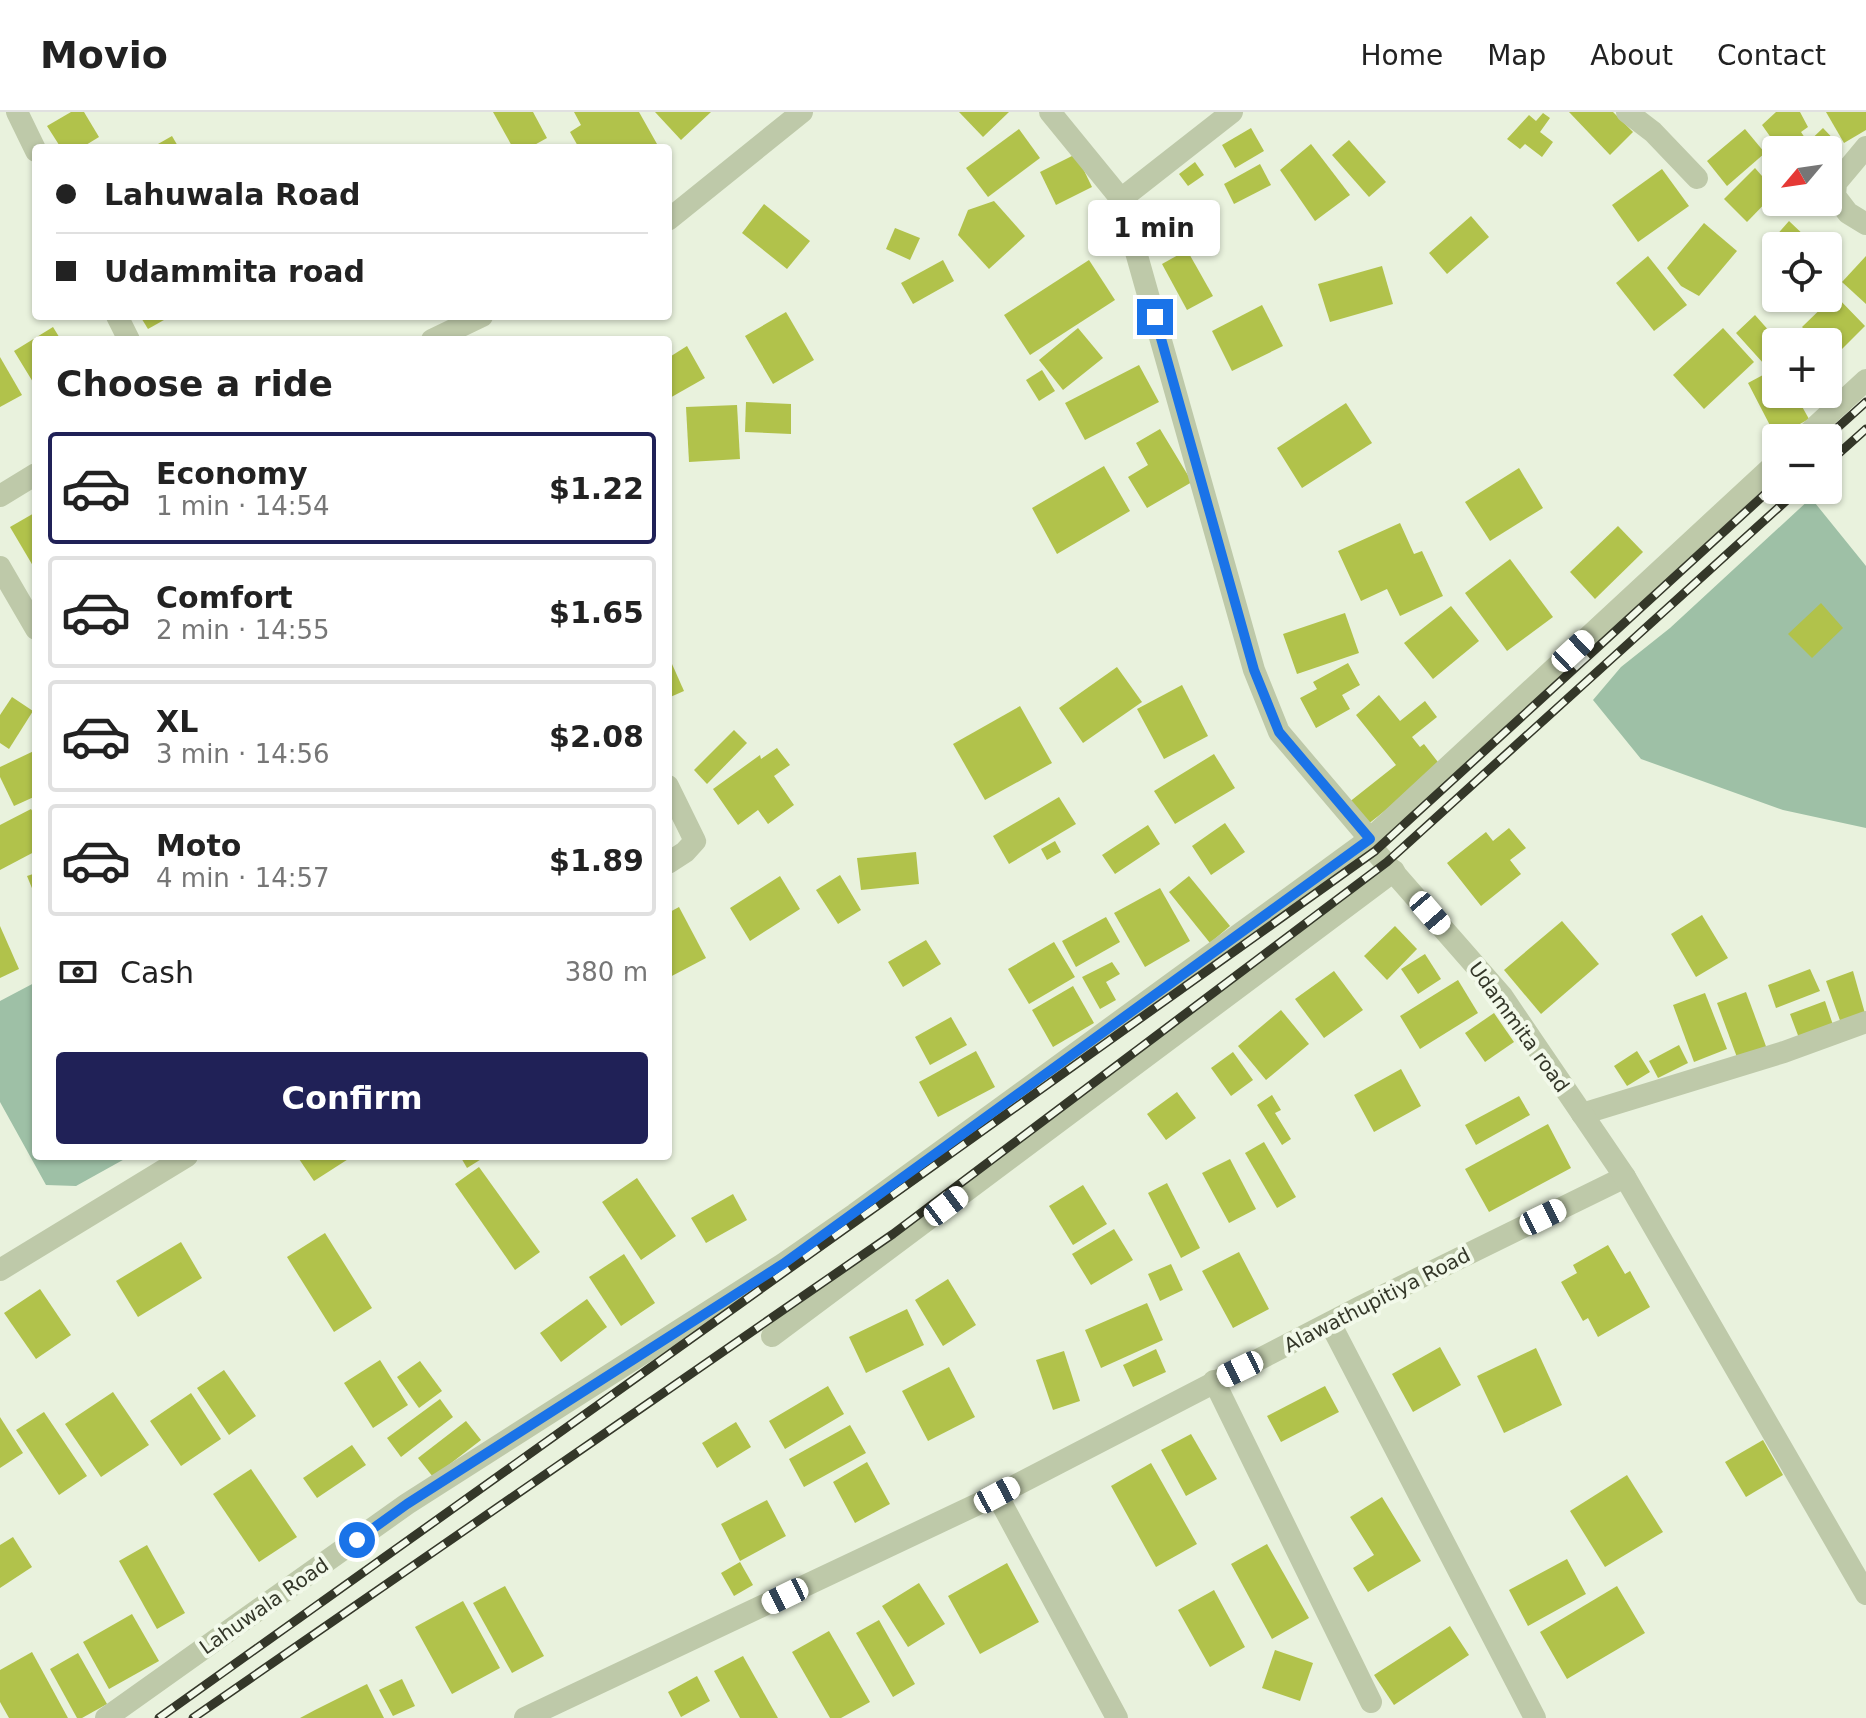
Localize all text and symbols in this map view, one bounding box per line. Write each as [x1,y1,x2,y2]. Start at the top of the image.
text: Movio [40,33,168,77]
text: Home [1360,39,1443,72]
text: Map [1487,39,1546,72]
text: About [1590,39,1673,72]
text: Contact [1717,39,1826,72]
north arrow [1762,136,1842,216]
map controls [1762,136,1842,504]
text: Lahuwala Road [104,177,360,212]
callout: 1 min [1089,201,1221,257]
text: 1 min [1113,213,1195,243]
button: locate [1762,232,1842,312]
text: Udammita road [104,254,365,289]
route end [1137,299,1173,335]
button: + [1762,328,1842,408]
text: Choose a ride [56,363,333,404]
button: − [1762,424,1842,504]
icon: car [60,452,132,524]
text: Economy [156,456,308,491]
text: $1.22 [549,471,644,506]
text: 1 min · 14:54 [156,491,330,521]
icon: car [60,576,132,648]
text: Comfort [156,580,293,615]
text: $1.65 [549,595,644,630]
text: 2 min · 14:55 [156,615,330,645]
car [1547,626,1599,676]
icon: car [60,700,132,772]
text: XL [156,704,198,739]
text: $2.08 [549,719,644,754]
text: 3 min · 14:56 [156,739,330,769]
icon: car [60,824,132,896]
text: Moto [156,828,241,863]
text: $1.89 [549,843,644,878]
text: 4 min · 14:57 [156,863,330,893]
car [1405,887,1455,939]
icon: cash [56,950,100,994]
text: Cash [120,955,194,990]
text: 380 m [565,957,648,987]
street label: Udammita road [1464,957,1574,1097]
button: Confirm [56,1052,648,1144]
car [920,1182,972,1230]
car [1516,1196,1570,1238]
street label: Alawathupitiya Road [1280,1243,1474,1357]
car [1213,1348,1267,1390]
car [970,1473,1024,1517]
route start [339,1522,375,1558]
street label: Lahuwala Road [195,1553,333,1659]
car [758,1575,812,1617]

